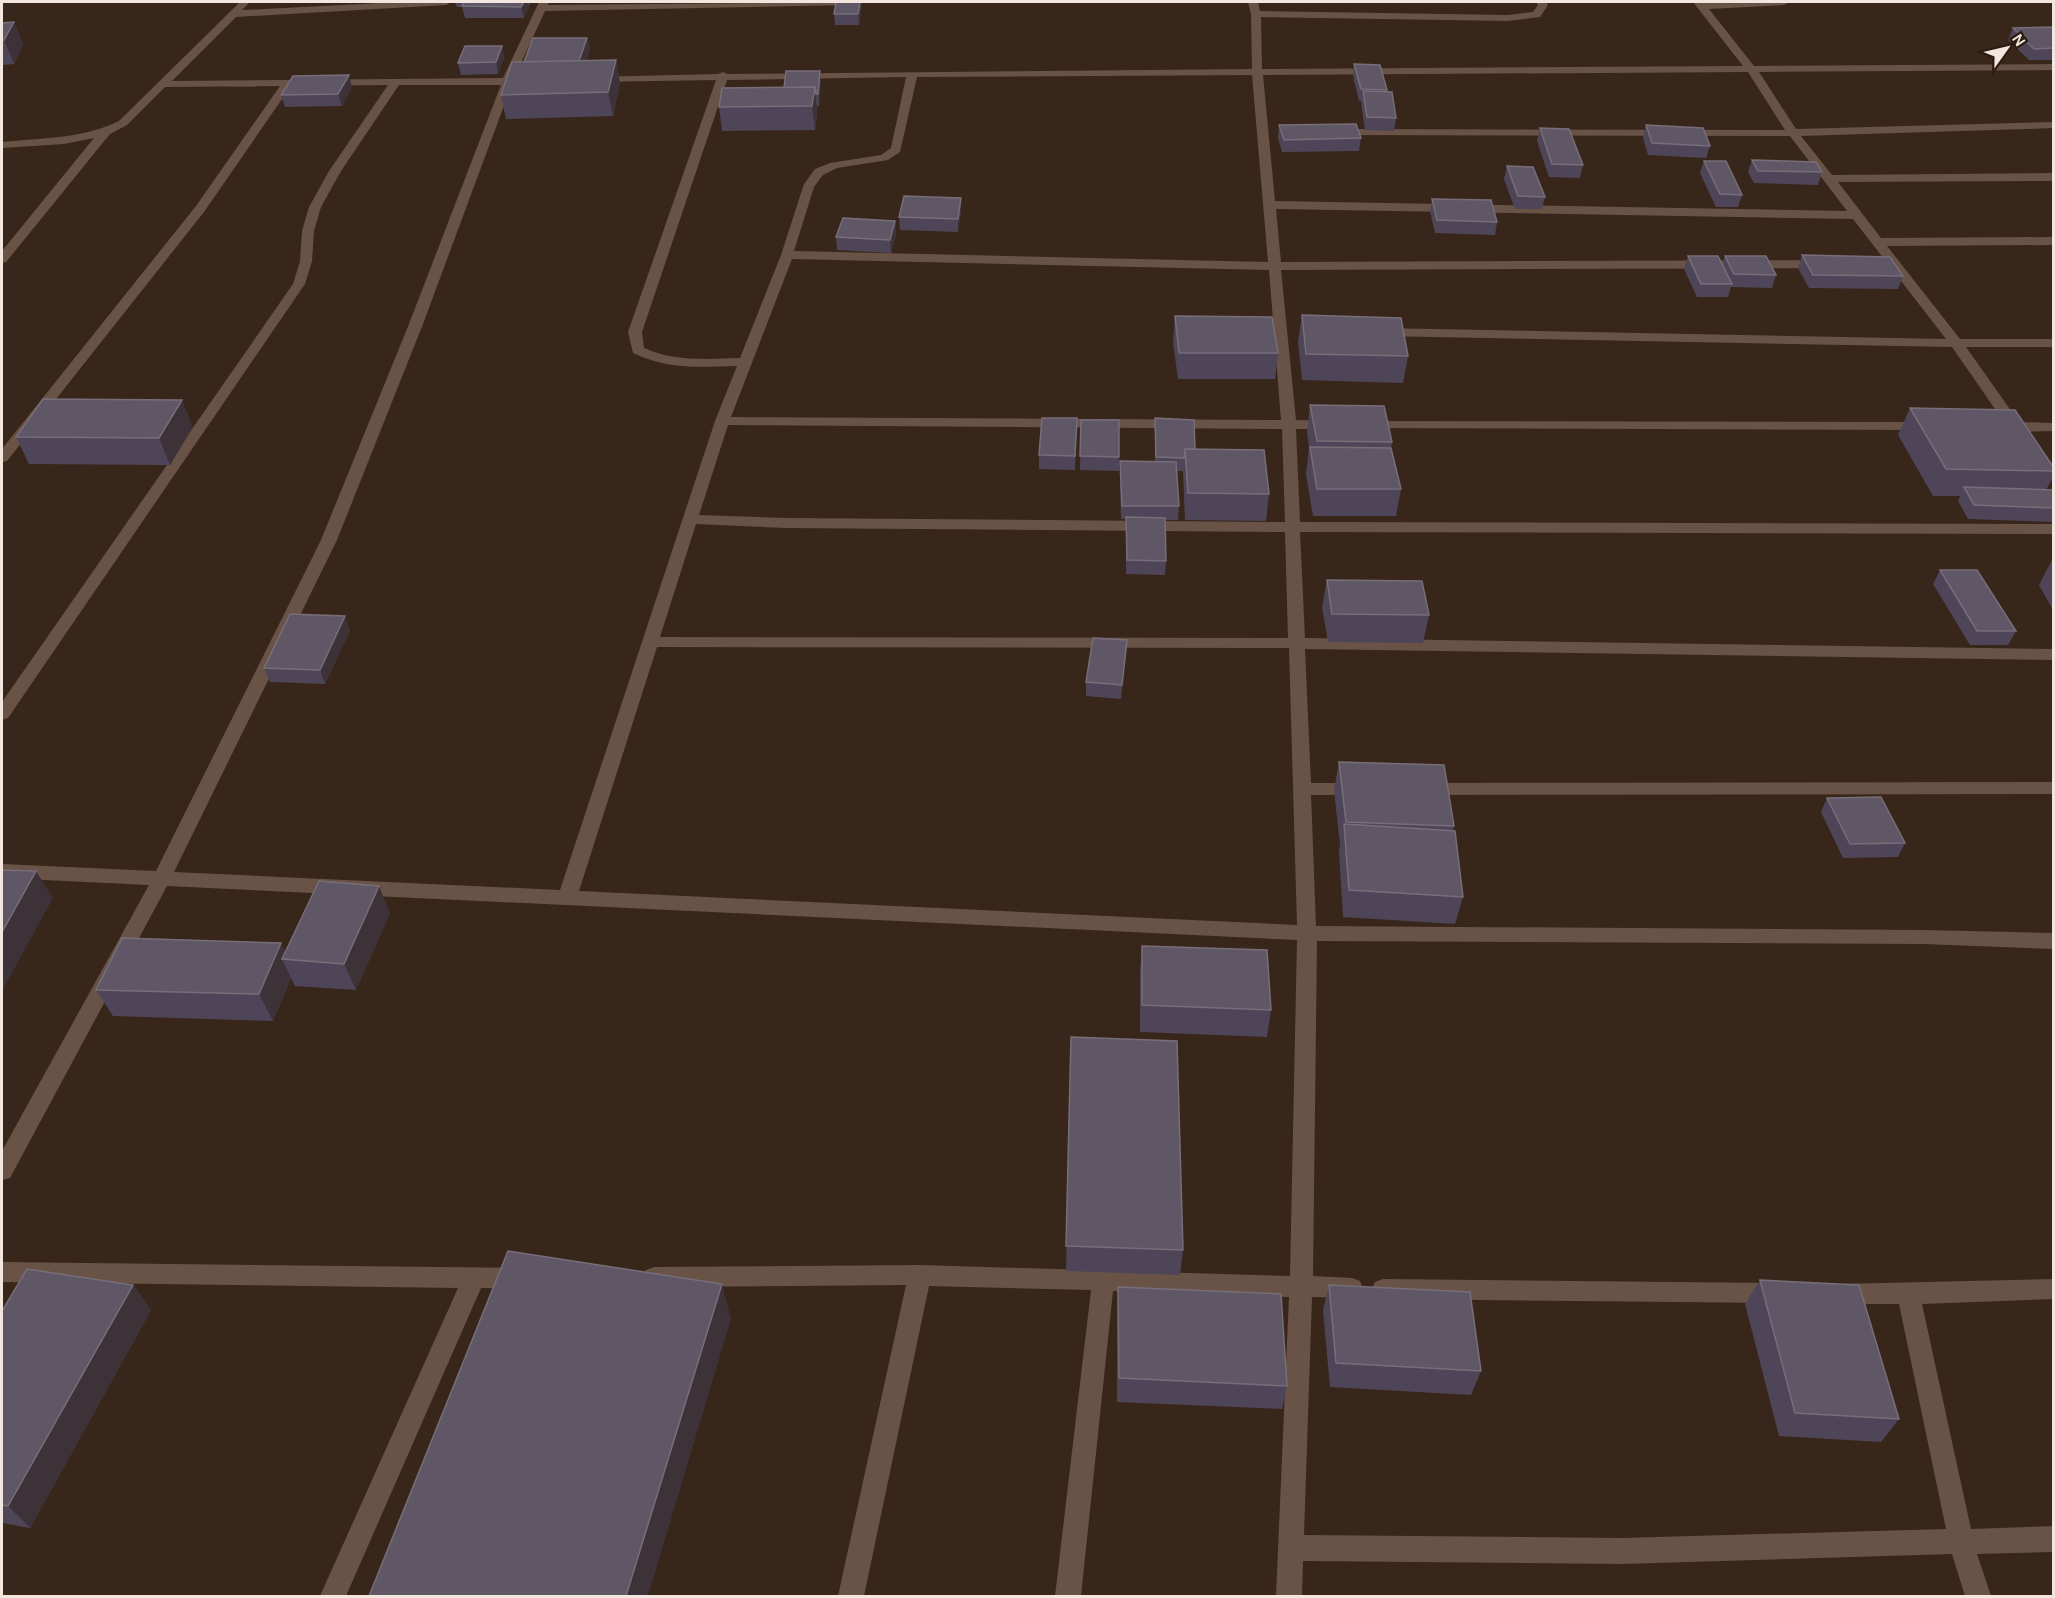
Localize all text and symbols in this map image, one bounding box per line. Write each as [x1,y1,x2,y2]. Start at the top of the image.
north arrow [1977,18,2037,78]
text: N [2008,30,2030,50]

